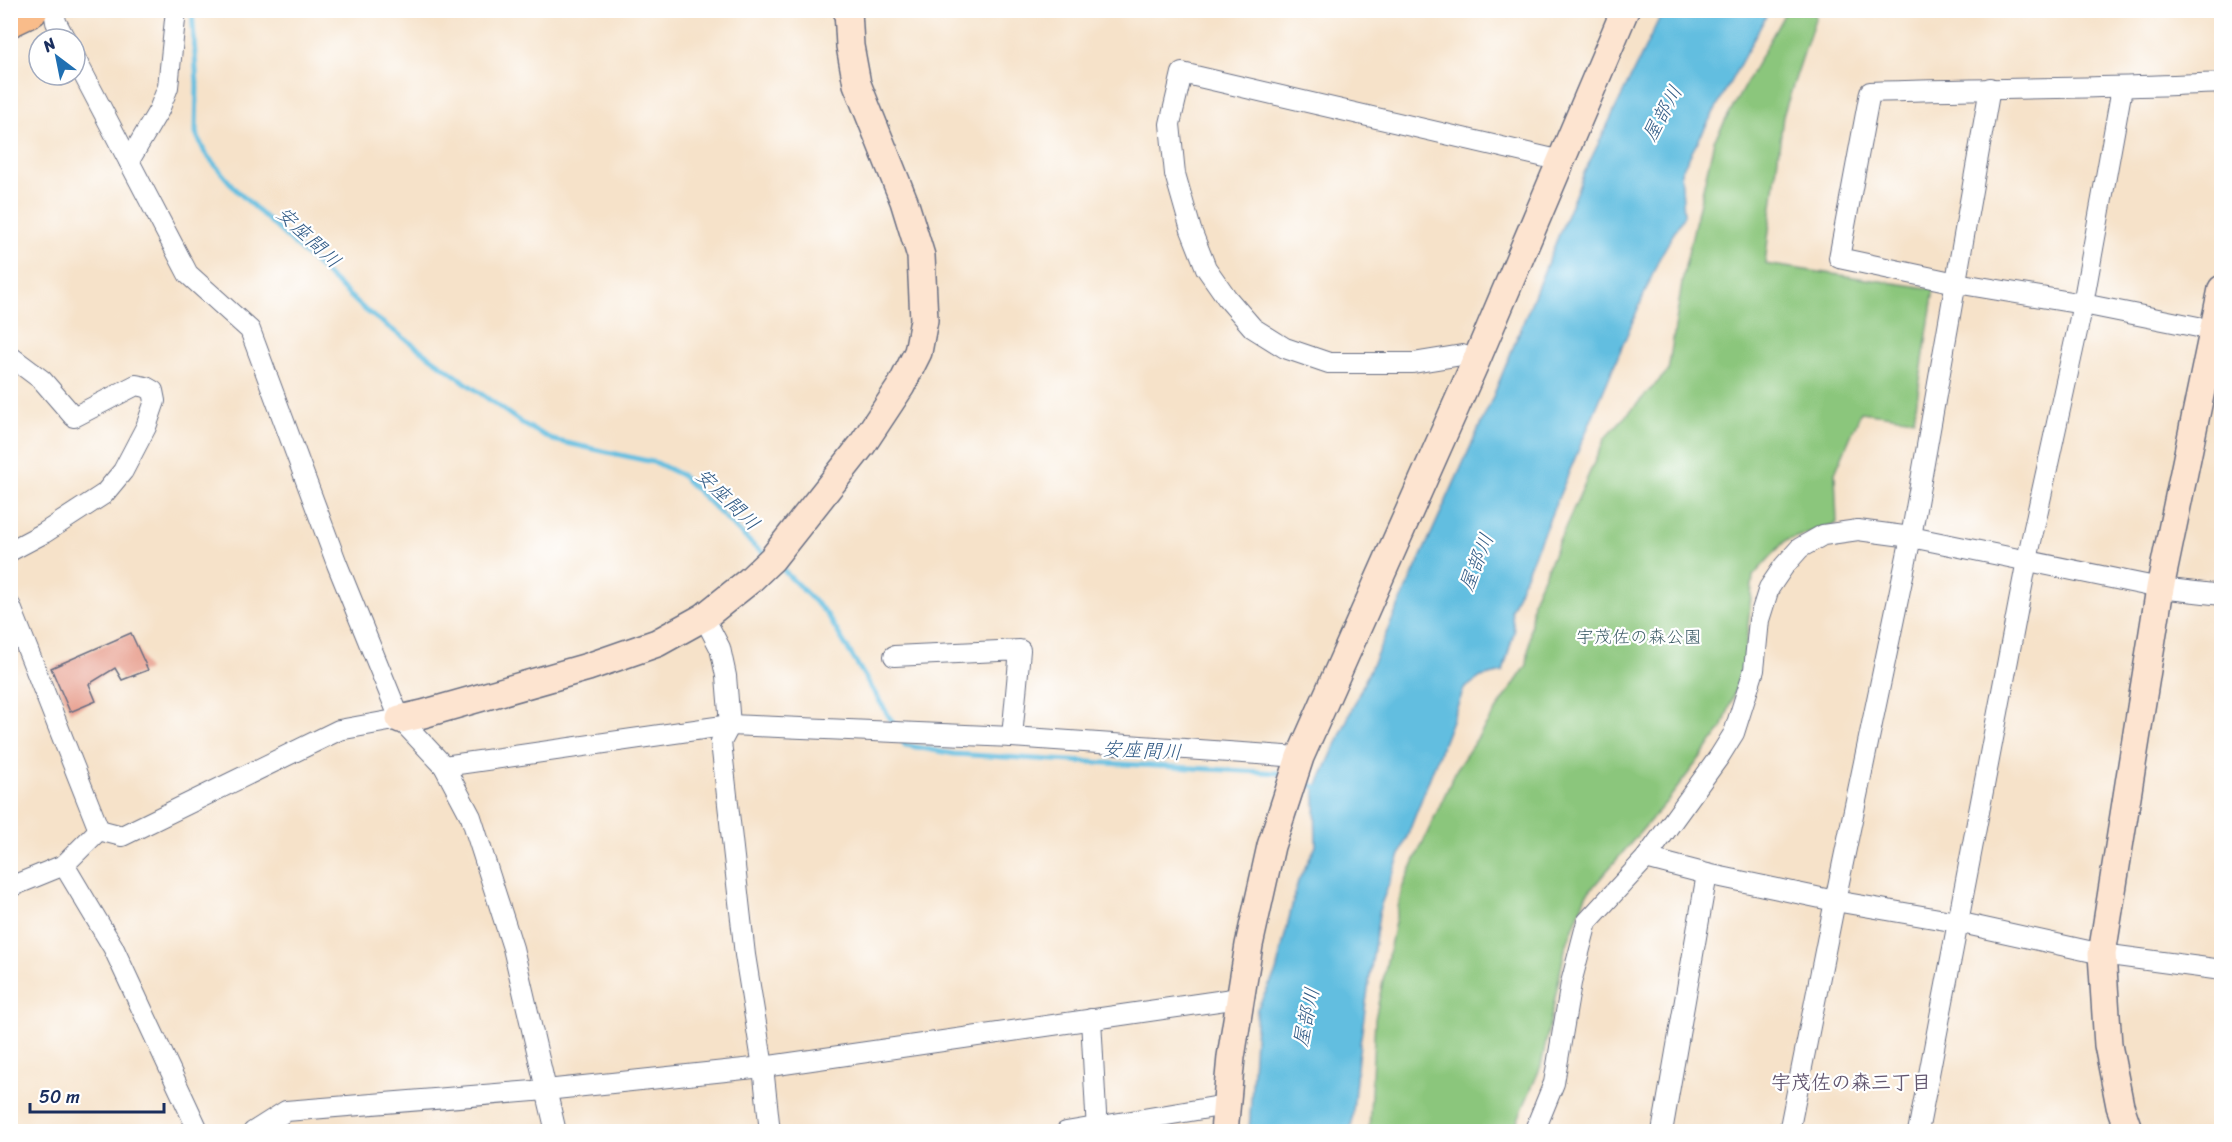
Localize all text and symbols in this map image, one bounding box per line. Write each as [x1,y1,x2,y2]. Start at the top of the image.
north arrow [27,27,87,87]
text: N [36,29,62,60]
water label: 屋部川 [1633,79,1692,148]
water label: 安座間川 [267,197,350,277]
water label: 安座間川 [687,459,769,540]
water label: 屋部川 [1449,528,1504,597]
park label: 宇茂佐の森公園 [1576,621,1702,653]
water label: 安座間川 [1101,731,1183,770]
water label: 屋部川 [1283,984,1330,1050]
district label: 宇茂佐の森三丁目 [1771,1065,1931,1100]
scale bar [30,1076,164,1114]
text: 50 m [39,1081,80,1113]

